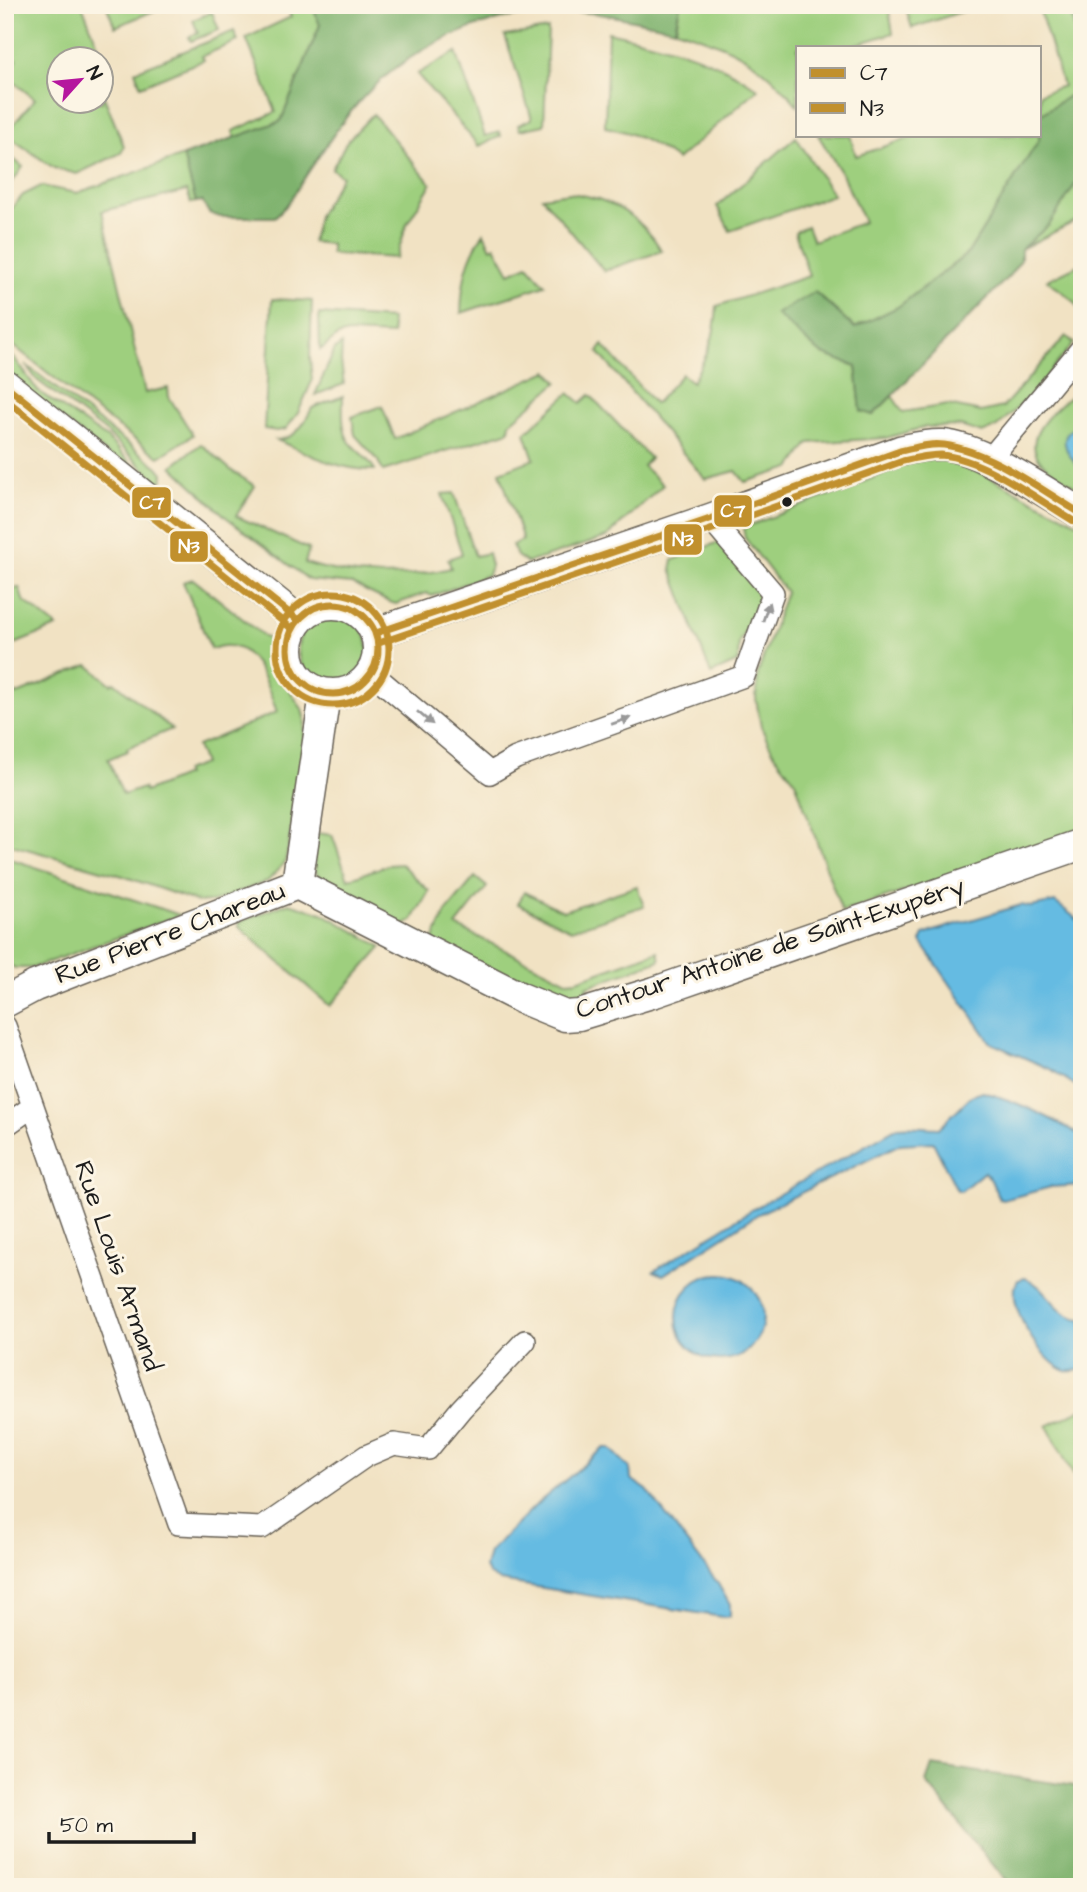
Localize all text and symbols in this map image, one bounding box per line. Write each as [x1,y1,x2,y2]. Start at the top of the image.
north arrow [46,46,116,116]
legend [796,46,1042,136]
text: C7 [860,59,888,88]
text: N [79,62,109,84]
text: N3 [860,95,884,124]
line badge: C7 [131,486,172,519]
text: C7 [139,490,165,517]
line badge: C7 [713,494,753,528]
unlabelled marker [780,495,794,509]
text: C7 [720,498,746,525]
line badge: N3 [663,523,703,556]
text: N3 [672,527,694,554]
line badge: N3 [169,530,209,563]
text: N3 [178,534,200,561]
one-way arrow [761,601,772,622]
one-way arrow [416,710,433,725]
one-way arrow [611,715,632,726]
street label: Contour Antoine de Saint-Exupéry [571,868,970,1030]
street label: Rue Pierre Chareau [50,873,290,993]
street label: Rue Louis Armand [65,1156,171,1376]
scale bar [49,1801,194,1845]
text: 50 m [60,1811,114,1840]

